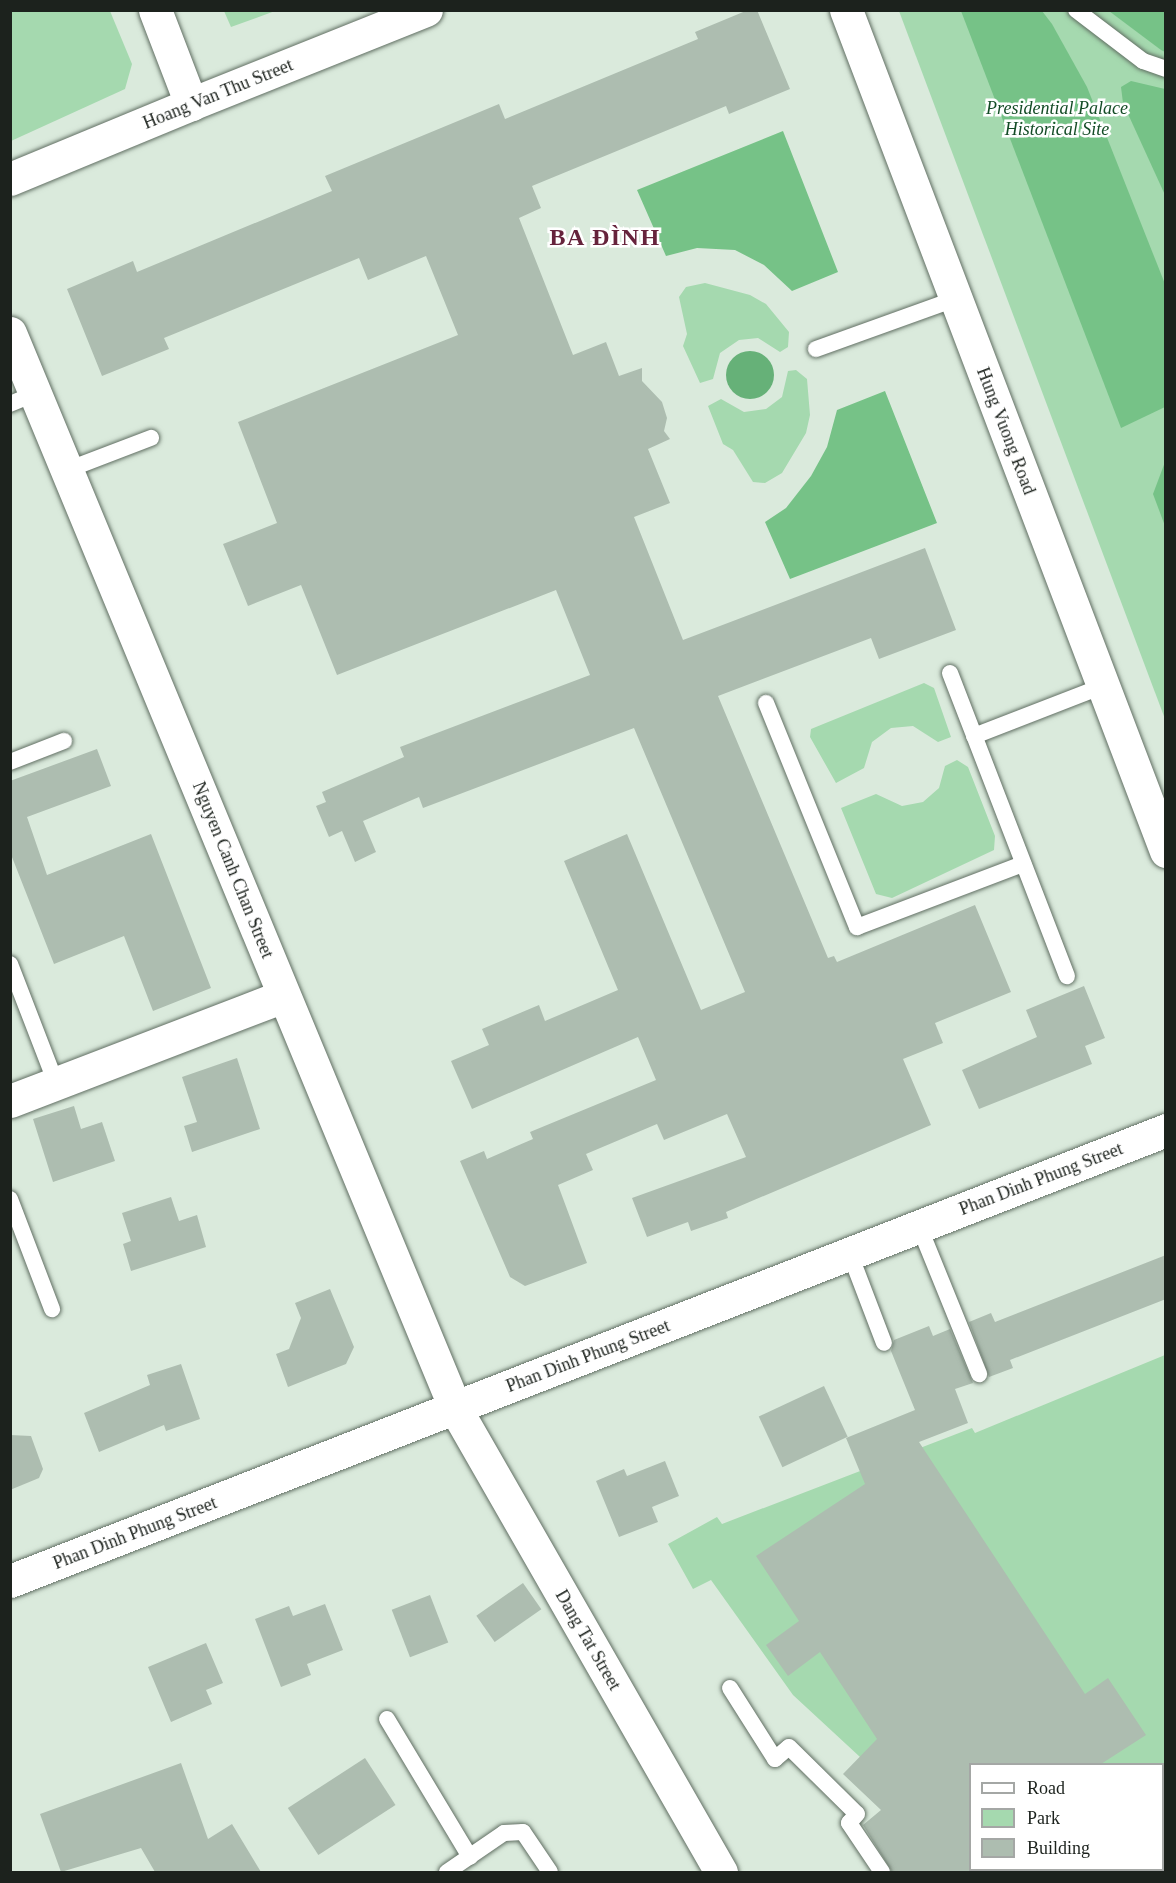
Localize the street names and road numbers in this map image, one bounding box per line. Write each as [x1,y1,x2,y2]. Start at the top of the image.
street label: Hoang Van Thu Street [140,54,296,134]
street label: Hung Vuong Road [972,364,1040,498]
street label: Nguyen Canh Chan Street [188,779,278,961]
street label: Phan Dinh Phung Street [956,1138,1126,1220]
street label: Phan Dinh Phung Street [503,1315,673,1397]
street label: Phan Dinh Phung Street [50,1492,220,1574]
street label: Dang Tat Street [550,1586,626,1694]

